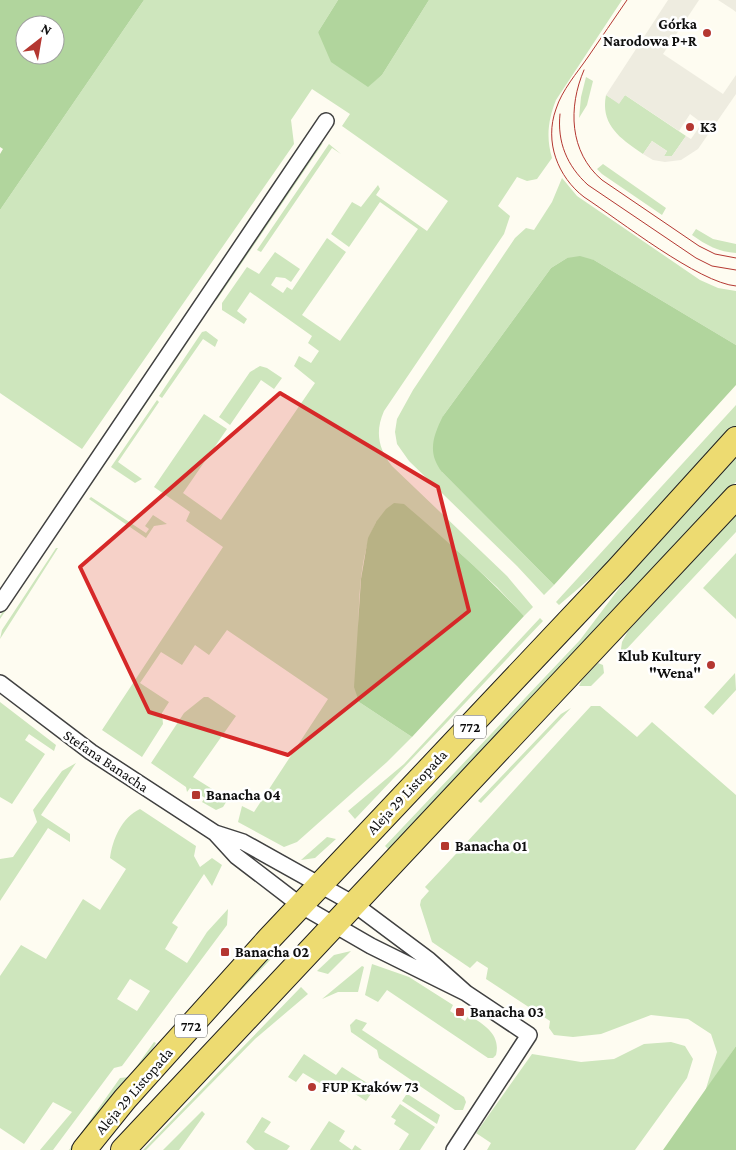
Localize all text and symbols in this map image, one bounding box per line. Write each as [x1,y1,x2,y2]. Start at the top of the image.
north arrow [15,15,65,65]
place label: Górka Narodowa P+R [603,16,698,49]
text: N [38,20,55,38]
marker: Górka Narodowa P+R [701,27,713,39]
place label: K3 [700,119,717,135]
marker: K3 [684,121,696,133]
place label: Klub Kultury "Wena" [618,648,702,681]
marker: Klub Kultury "Wena" [705,659,717,671]
road number: 772 [454,716,486,739]
street label: Stefana Banacha [61,727,152,795]
street label: Aleja 29 Listopada [364,747,451,838]
place label: Banacha 04 [206,787,281,803]
marker: Banacha 04 [190,789,202,801]
place label: Banacha 01 [455,838,528,854]
marker: Banacha 01 [439,840,451,852]
place label: Banacha 02 [235,944,309,960]
marker: Banacha 02 [219,946,231,958]
place label: Banacha 03 [470,1004,544,1020]
marker: Banacha 03 [454,1006,466,1018]
road number: 772 [175,1014,207,1038]
street label: Aleja 29 Listopada [92,1044,177,1138]
place label: FUP Kraków 73 [322,1079,419,1095]
marker: FUP Kraków 73 [306,1081,318,1093]

